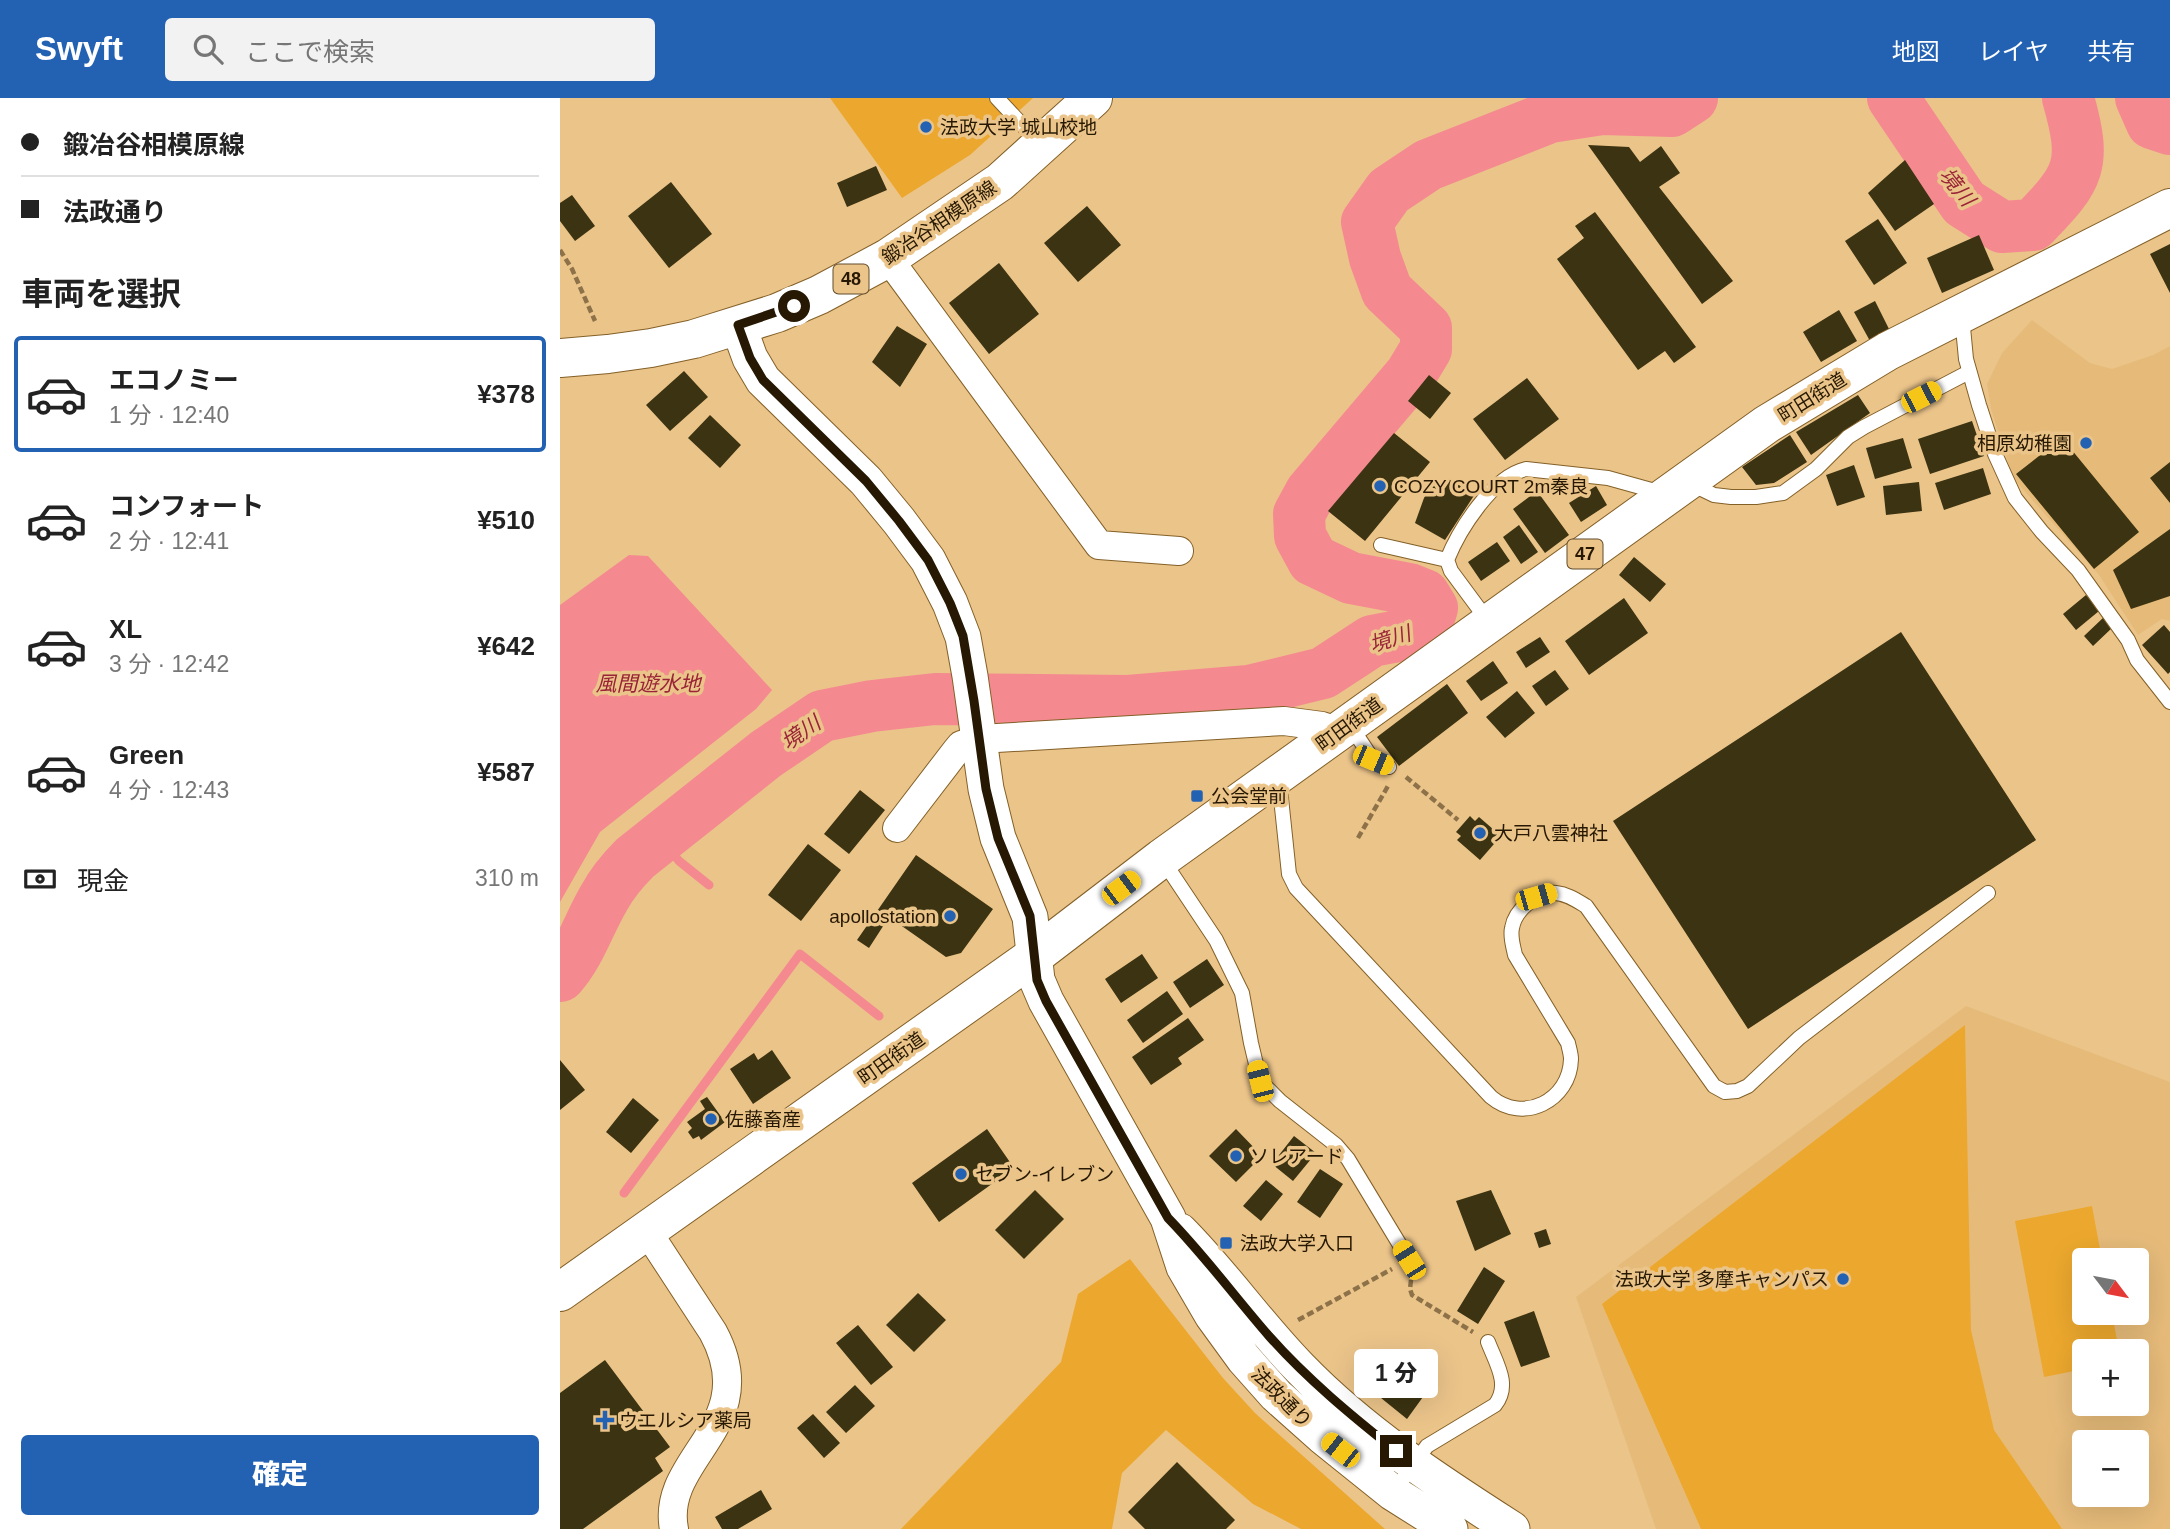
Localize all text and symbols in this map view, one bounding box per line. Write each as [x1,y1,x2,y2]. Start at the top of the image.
search box [165,18,655,81]
text: Swyft [35,30,123,67]
icon: search [189,30,227,68]
text: ここで検索 [245,37,375,67]
text: 地図 [1892,38,1940,65]
text: レイヤ [1978,38,2049,65]
text: 共有 [2087,38,2135,65]
place label: 法政大学 城山校地 [940,117,1097,138]
marker: 法政大学 城山校地 [918,119,934,135]
text: 鍛冶谷相模原線 [63,130,245,160]
water label: 境川 [1935,163,1981,212]
street label: 鍛冶谷相模原線 [878,177,1000,268]
text: 法政通り [63,197,167,227]
road number: 48 [834,264,868,294]
text: 車両を選択 [21,276,181,312]
route start [778,290,810,322]
icon: car [25,363,88,426]
text: エコノミー [109,365,239,395]
street label: 町田街道 [1774,368,1850,426]
car [1898,378,1945,416]
text: ¥378 [477,379,535,409]
text: 1 分 · 12:40 [109,402,229,428]
place label: 相原幼稚園 [1977,433,2072,454]
marker: 相原幼稚園 [2078,435,2094,451]
place label: COZY COURT 2m秦良 [1394,476,1588,497]
marker: COZY COURT 2m秦良 [1372,478,1388,494]
icon: car [25,489,88,552]
text: コンフォート [109,491,264,521]
text: ¥510 [477,505,535,535]
text: 2 分 · 12:41 [109,528,229,554]
road number: 47 [1567,540,1602,568]
text: XL [109,614,142,644]
icon: car [25,615,88,678]
water label: 境川 [1366,620,1415,656]
text: ¥642 [477,631,535,661]
text: 3 分 · 12:42 [109,651,229,677]
water label: 風間遊水地 [596,672,702,695]
street label: 町田街道 [1312,694,1386,755]
water label: 境川 [777,710,826,754]
text: Green [109,740,184,770]
icon: car [25,741,88,804]
car [1350,742,1397,778]
text: ¥587 [477,757,535,787]
text: 4 分 · 12:43 [109,777,229,803]
place label: 公会堂前 [1211,786,1287,807]
marker: 公会堂前 [1189,788,1205,804]
place label: 大戸八雲神社 [1494,823,1608,844]
marker: 大戸八雲神社 [1472,825,1488,841]
icon: cash [21,860,59,898]
text: 310 m [475,865,539,891]
text: 現金 [77,866,129,896]
car [1098,867,1145,909]
car [1513,881,1560,913]
place label: apollostation [829,906,936,927]
marker: apollostation [942,908,958,924]
street label: 町田街道 [854,1028,928,1089]
car [1245,1058,1276,1104]
place label: 佐藤畜産 [725,1109,801,1130]
marker: 佐藤畜産 [703,1111,719,1127]
place label: ソレアード [1250,1146,1344,1167]
marker: ソレアード [1228,1148,1244,1164]
place label: セブン-イレブン [975,1164,1114,1185]
marker: セブン-イレブン [953,1166,969,1182]
place label: 法政大学入口 [1240,1233,1354,1254]
marker: 法政大学入口 [1218,1235,1234,1251]
car [1389,1237,1430,1283]
north arrow [2072,1248,2149,1325]
map controls [2072,1248,2149,1507]
place label: 法政大学 多摩キャンパス [1615,1269,1829,1290]
marker: 法政大学 多摩キャンパス [1835,1271,1851,1287]
button: + [2072,1339,2149,1416]
callout: 1 分 [1354,1350,1438,1398]
text: 1 分 [1375,1360,1417,1386]
street label: 法政通り [1247,1363,1316,1432]
place label: ウエルシア薬局 [619,1410,752,1431]
marker: ウエルシア薬局 [597,1412,613,1428]
car [1317,1429,1364,1471]
button: − [2072,1430,2149,1507]
button: 確定 [21,1435,539,1515]
route end [1380,1435,1412,1467]

